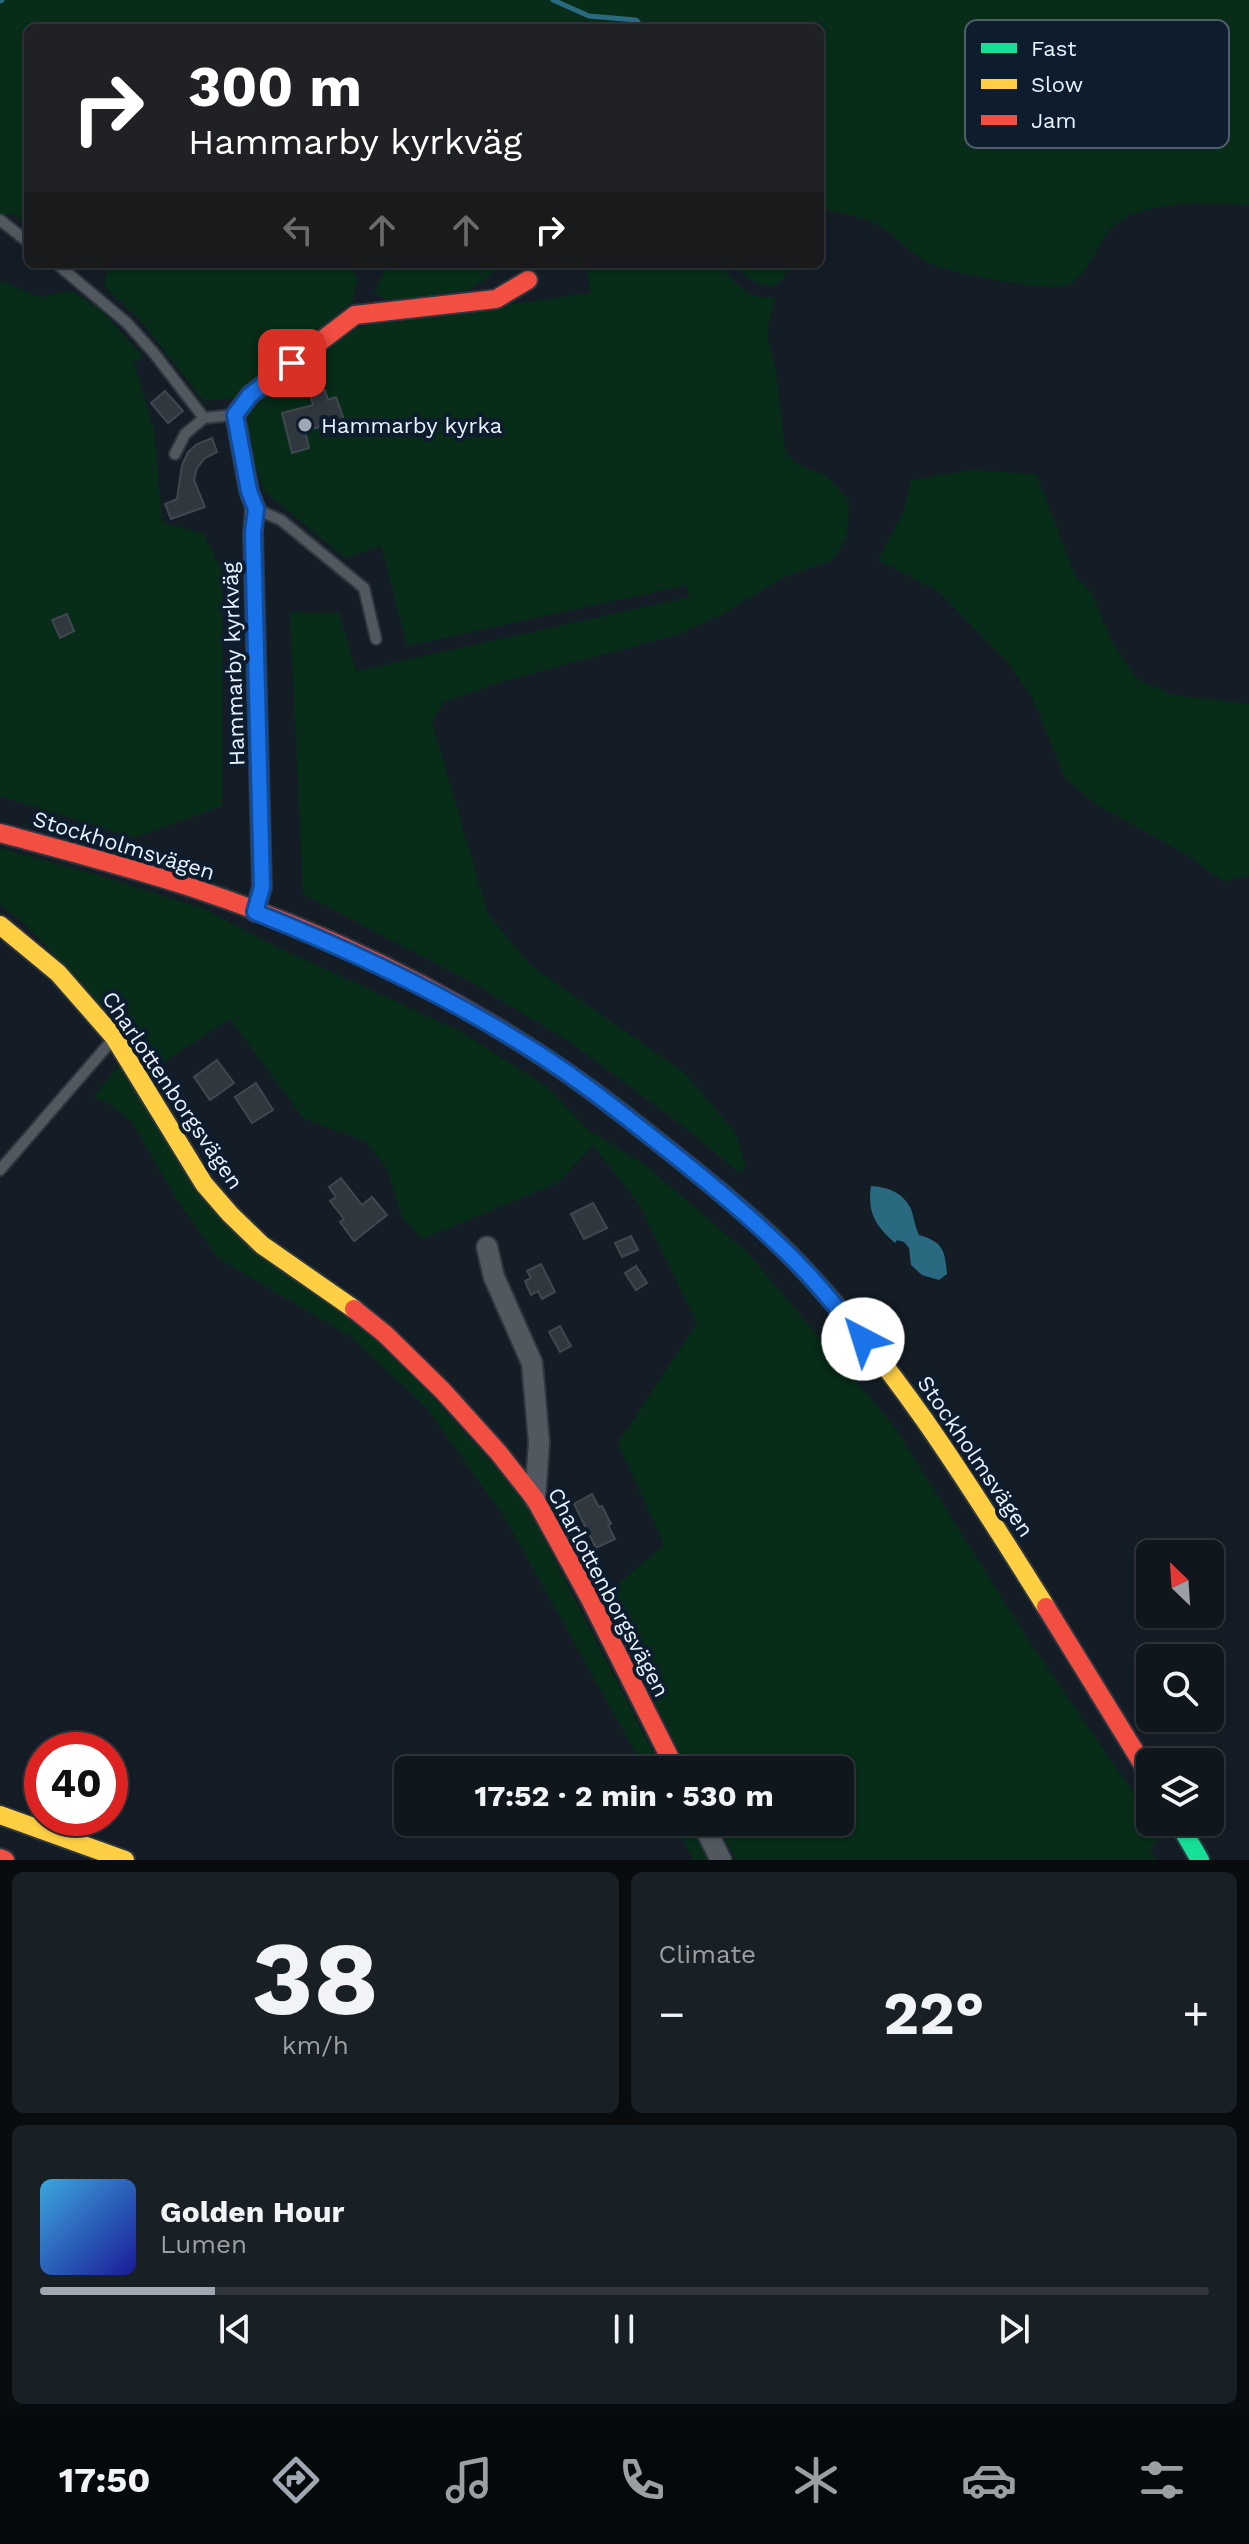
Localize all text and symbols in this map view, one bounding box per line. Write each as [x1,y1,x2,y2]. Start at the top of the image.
legend [965,20,1229,148]
text: Fast [1031,36,1077,61]
text: 300 m [188,54,362,120]
icon: right [56,56,160,160]
text: Slow [1031,72,1083,97]
text: Jam [1031,108,1076,133]
text: Hammarby kyrkväg [188,121,522,163]
icon: left [276,208,320,252]
icon: ahead [360,208,404,252]
icon: ahead [444,208,488,252]
icon: right [528,208,572,252]
pin [258,329,326,397]
icon: arrive [270,341,314,385]
place label: Hammarby kyrka [321,413,502,438]
marker: Hammarby kyrka [296,416,314,434]
street label: Hammarby kyrkväg [217,561,250,766]
street label: Stockholmsvägen [30,806,218,885]
street label: Charlottenborgsvägen [97,987,248,1194]
position arrow [821,1297,905,1381]
street label: Stockholmsvägen [912,1371,1039,1542]
street label: Charlottenborgsvägen [543,1483,674,1701]
north arrow [1136,1540,1224,1628]
map controls [1136,1540,1224,1836]
button: search [1136,1644,1224,1732]
speed limit sign: 40 [24,1732,128,1836]
button: layers [1136,1748,1224,1836]
text: 17:52 · 2 min · 530 m [474,1778,774,1813]
text: 38 [252,1917,379,2039]
text: Climate [659,1939,756,1969]
text: 22° [883,1978,984,2049]
text: − [659,1988,685,2040]
text: + [1182,1988,1209,2040]
text: km/h [282,2030,349,2060]
text: Golden Hour [160,2194,344,2229]
text: Lumen [160,2229,247,2259]
icon: previous [213,2307,257,2351]
icon: pause [602,2307,646,2351]
icon: next [992,2307,1036,2351]
icon: directions [268,2452,324,2508]
icon: music [441,2452,497,2508]
icon: phone [614,2452,670,2508]
icon: climate [788,2452,844,2508]
icon: car [961,2452,1017,2508]
icon: filters [1134,2452,1190,2508]
text: 17:50 [59,2459,150,2501]

